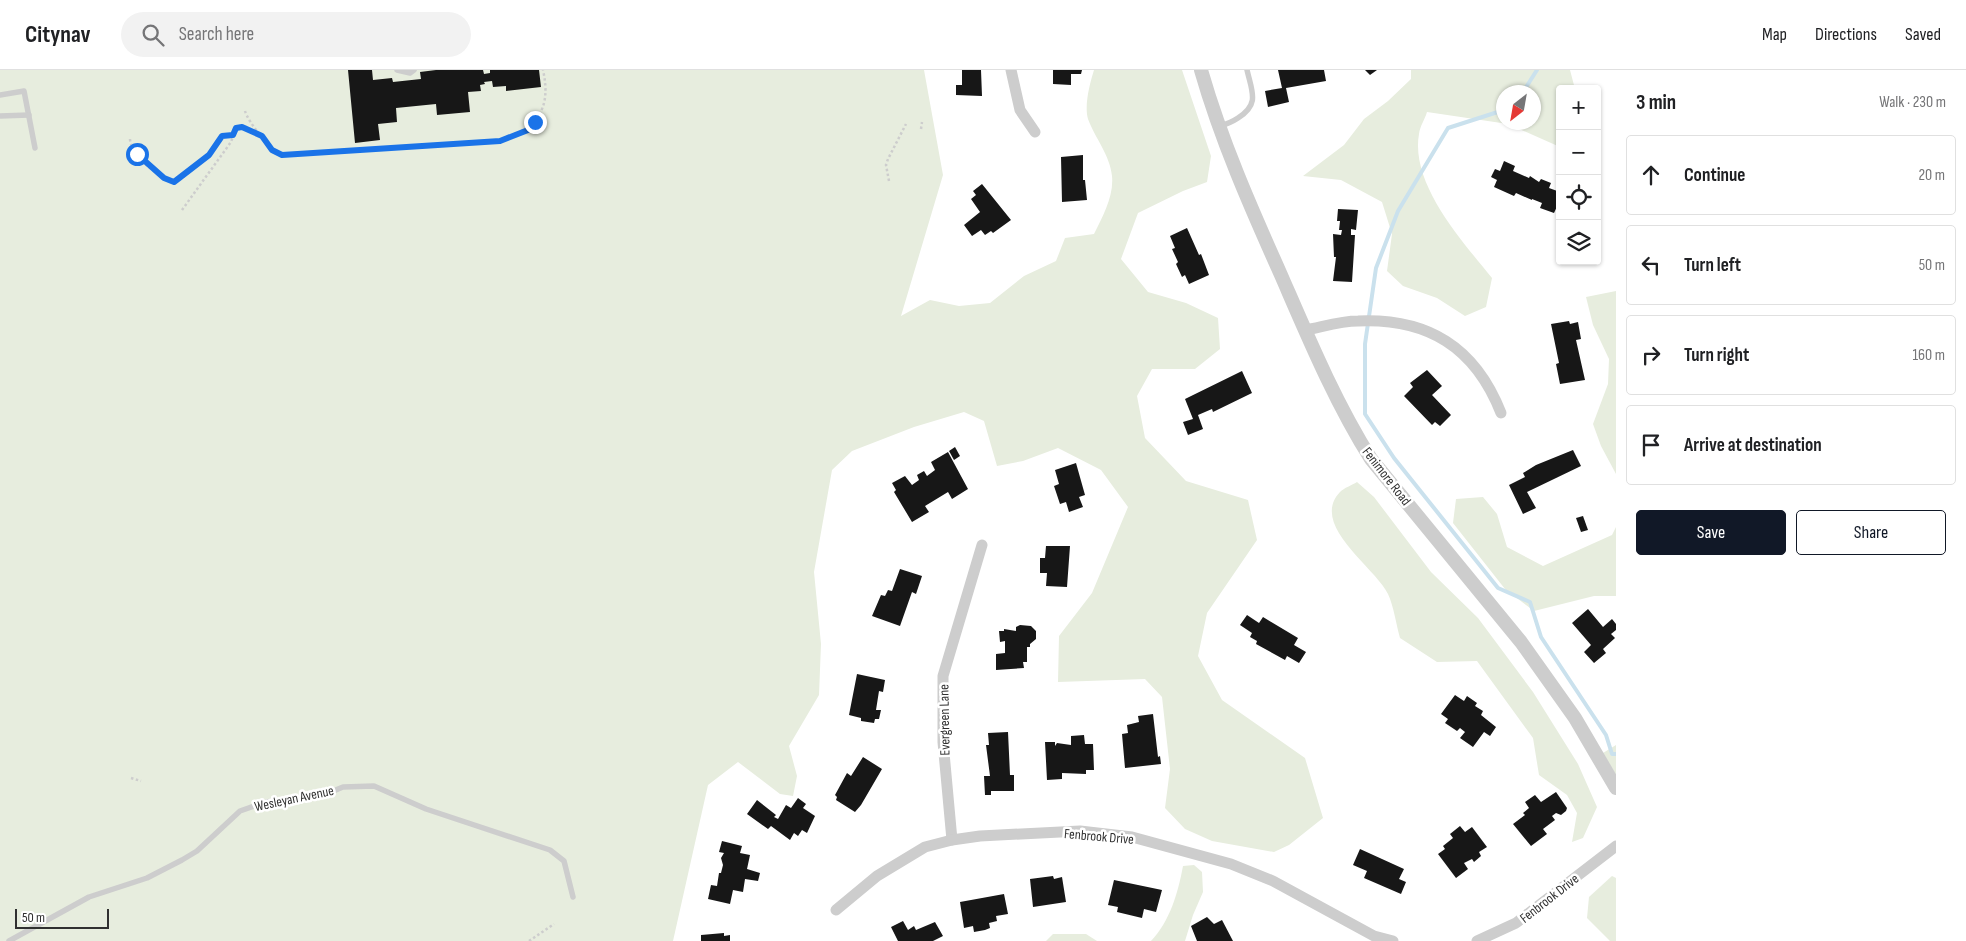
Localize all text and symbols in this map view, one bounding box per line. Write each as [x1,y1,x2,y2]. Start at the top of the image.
search box [121,12,471,57]
text: Citynav [25,20,91,49]
icon: search [139,21,167,49]
text: Search here [179,23,254,46]
text: Map [1762,24,1787,45]
text: Directions [1815,24,1877,45]
text: Saved [1905,24,1941,45]
north arrow [1496,85,1541,130]
map controls [1556,85,1601,265]
button: + [1556,85,1601,130]
text: 3 min [1636,90,1676,115]
text: Walk · 230 m [1879,93,1946,112]
route end [524,111,547,134]
button: − [1556,130,1601,175]
route start [126,143,149,166]
icon: ahead [1637,161,1665,189]
text: Continue [1684,164,1745,187]
text: 20 m [1918,166,1945,185]
button: locate [1556,175,1601,220]
button: layers [1556,220,1601,265]
icon: left [1637,251,1665,279]
text: Turn left [1684,254,1741,277]
text: 50 m [1919,256,1945,275]
icon: right [1637,341,1665,369]
text: Turn right [1684,344,1749,367]
text: 160 m [1912,346,1945,365]
icon: arrive [1637,431,1665,459]
text: Arrive at destination [1684,434,1822,457]
street label: Fenimore Road [1359,444,1415,509]
button: Save [1636,510,1786,555]
button: Share [1796,510,1946,555]
street label: Evergreen Lane [935,684,954,756]
street label: Wesleyan Avenue [253,782,335,815]
street label: Fenbrook Drive [1063,825,1135,848]
street label: Fenbrook Drive [1517,870,1582,927]
scale bar [15,906,109,929]
text: 50 m [22,909,45,926]

